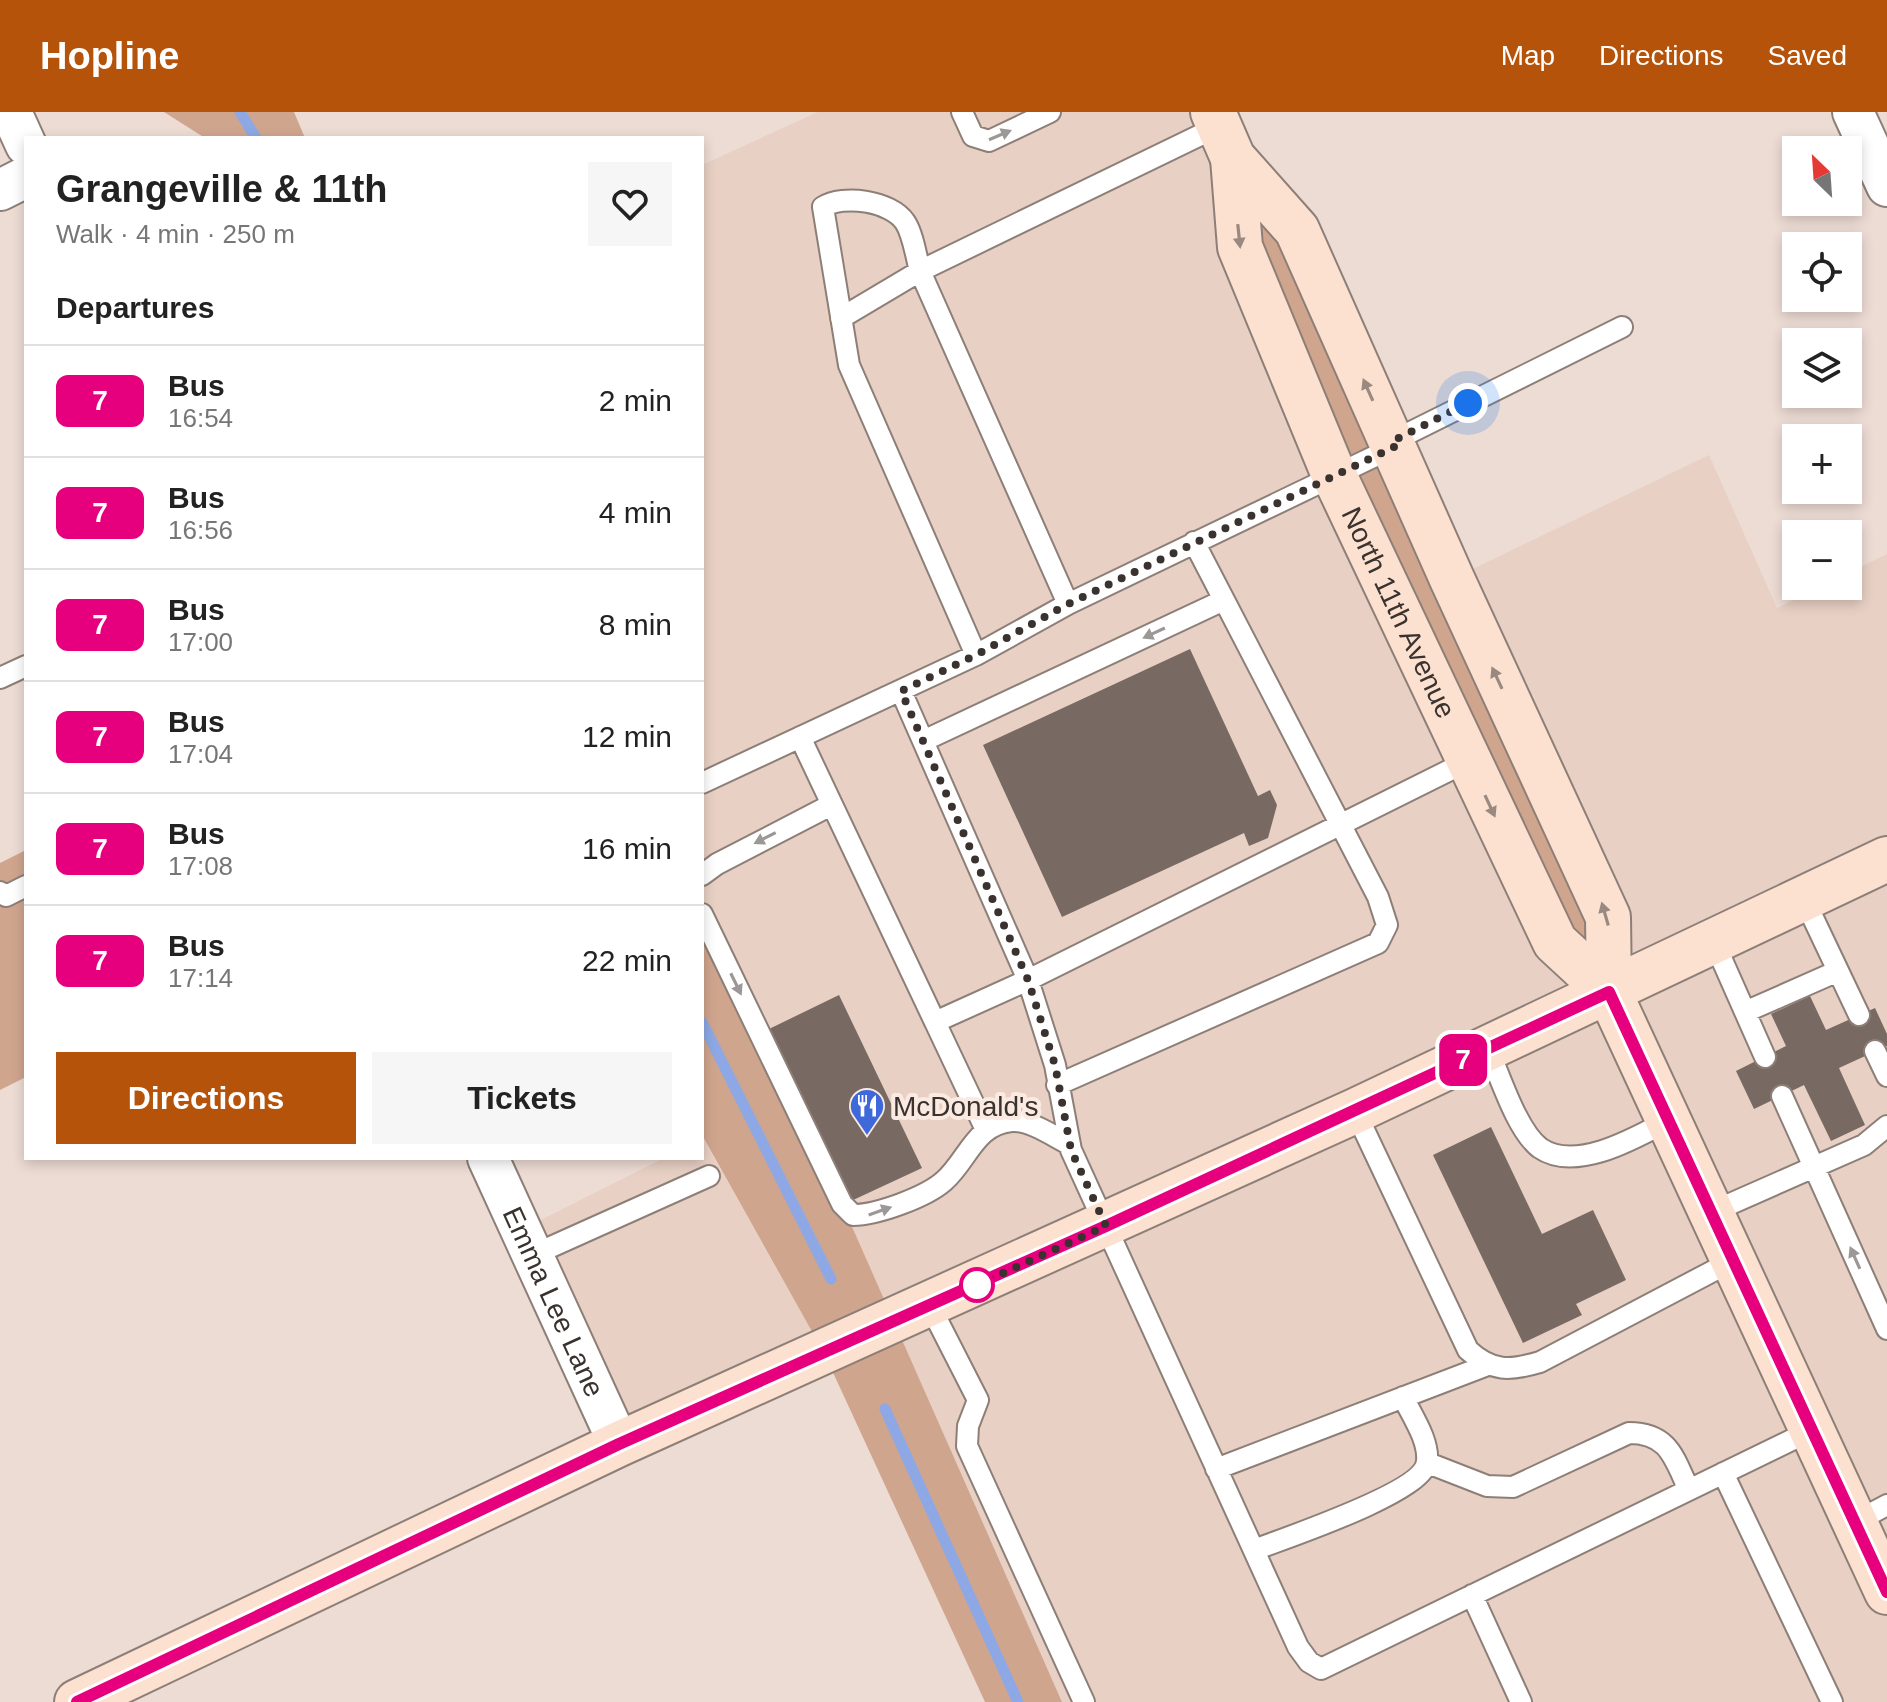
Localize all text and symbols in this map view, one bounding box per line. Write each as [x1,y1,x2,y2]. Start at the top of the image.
text: Hopline [40,35,179,77]
text: Map [1501,40,1555,71]
text: Directions [1599,40,1724,71]
text: Saved [1768,40,1847,71]
one-way arrow [988,129,1012,142]
north arrow [1782,136,1862,216]
map controls [1782,136,1862,600]
button: heart [588,162,672,246]
text: Grangeville & 11th [56,168,388,210]
text: Walk · 4 min · 250 m [56,219,295,249]
one-way arrow [1233,223,1246,248]
button: locate [1782,232,1862,312]
text: Departures [56,291,214,324]
button: layers [1782,328,1862,408]
text: Bus [168,369,225,402]
one-way arrow [1361,378,1375,401]
your location [1448,383,1488,423]
text: 2 min [599,384,672,417]
text: 7 [92,385,108,416]
text: 16:54 [168,403,233,433]
button: + [1782,424,1862,504]
text: Bus [168,481,225,514]
text: 4 min [599,496,672,529]
text: 7 [92,497,108,528]
street label: North 11th Avenue [1336,502,1462,723]
text: 16:56 [168,515,233,545]
button: − [1782,520,1862,600]
text: Bus [168,593,225,626]
text: 8 min [599,608,672,641]
text: 7 [92,609,108,640]
one-way arrow [1142,626,1165,640]
text: 17:00 [168,627,233,657]
one-way arrow [1490,666,1504,690]
text: Bus [168,705,225,738]
text: 12 min [582,720,672,753]
text: 7 [92,721,108,752]
text: 17:04 [168,739,233,769]
one-way arrow [1483,794,1497,818]
text: Bus [168,817,225,850]
text: 16 min [582,832,672,865]
one-way arrow [754,832,777,845]
text: 7 [92,833,108,864]
text: 17:08 [168,851,233,881]
one-way arrow [1598,902,1610,927]
text: Bus [168,929,225,962]
text: 22 min [582,944,672,977]
text: 7 [92,945,108,976]
text: 17:14 [168,963,233,993]
one-way arrow [729,972,743,995]
line badge: 7 [1437,1034,1489,1086]
text: 7 [1455,1044,1471,1075]
button: Directions [56,1052,356,1144]
button: Tickets [372,1052,672,1144]
restaurant icon: McDonald's [848,1087,886,1137]
place label: McDonald's [893,1091,1038,1122]
street label: Emma Lee Lane [496,1202,610,1402]
one-way arrow [868,1204,892,1216]
one-way arrow [1848,1246,1862,1270]
unlabelled marker [960,1268,994,1302]

